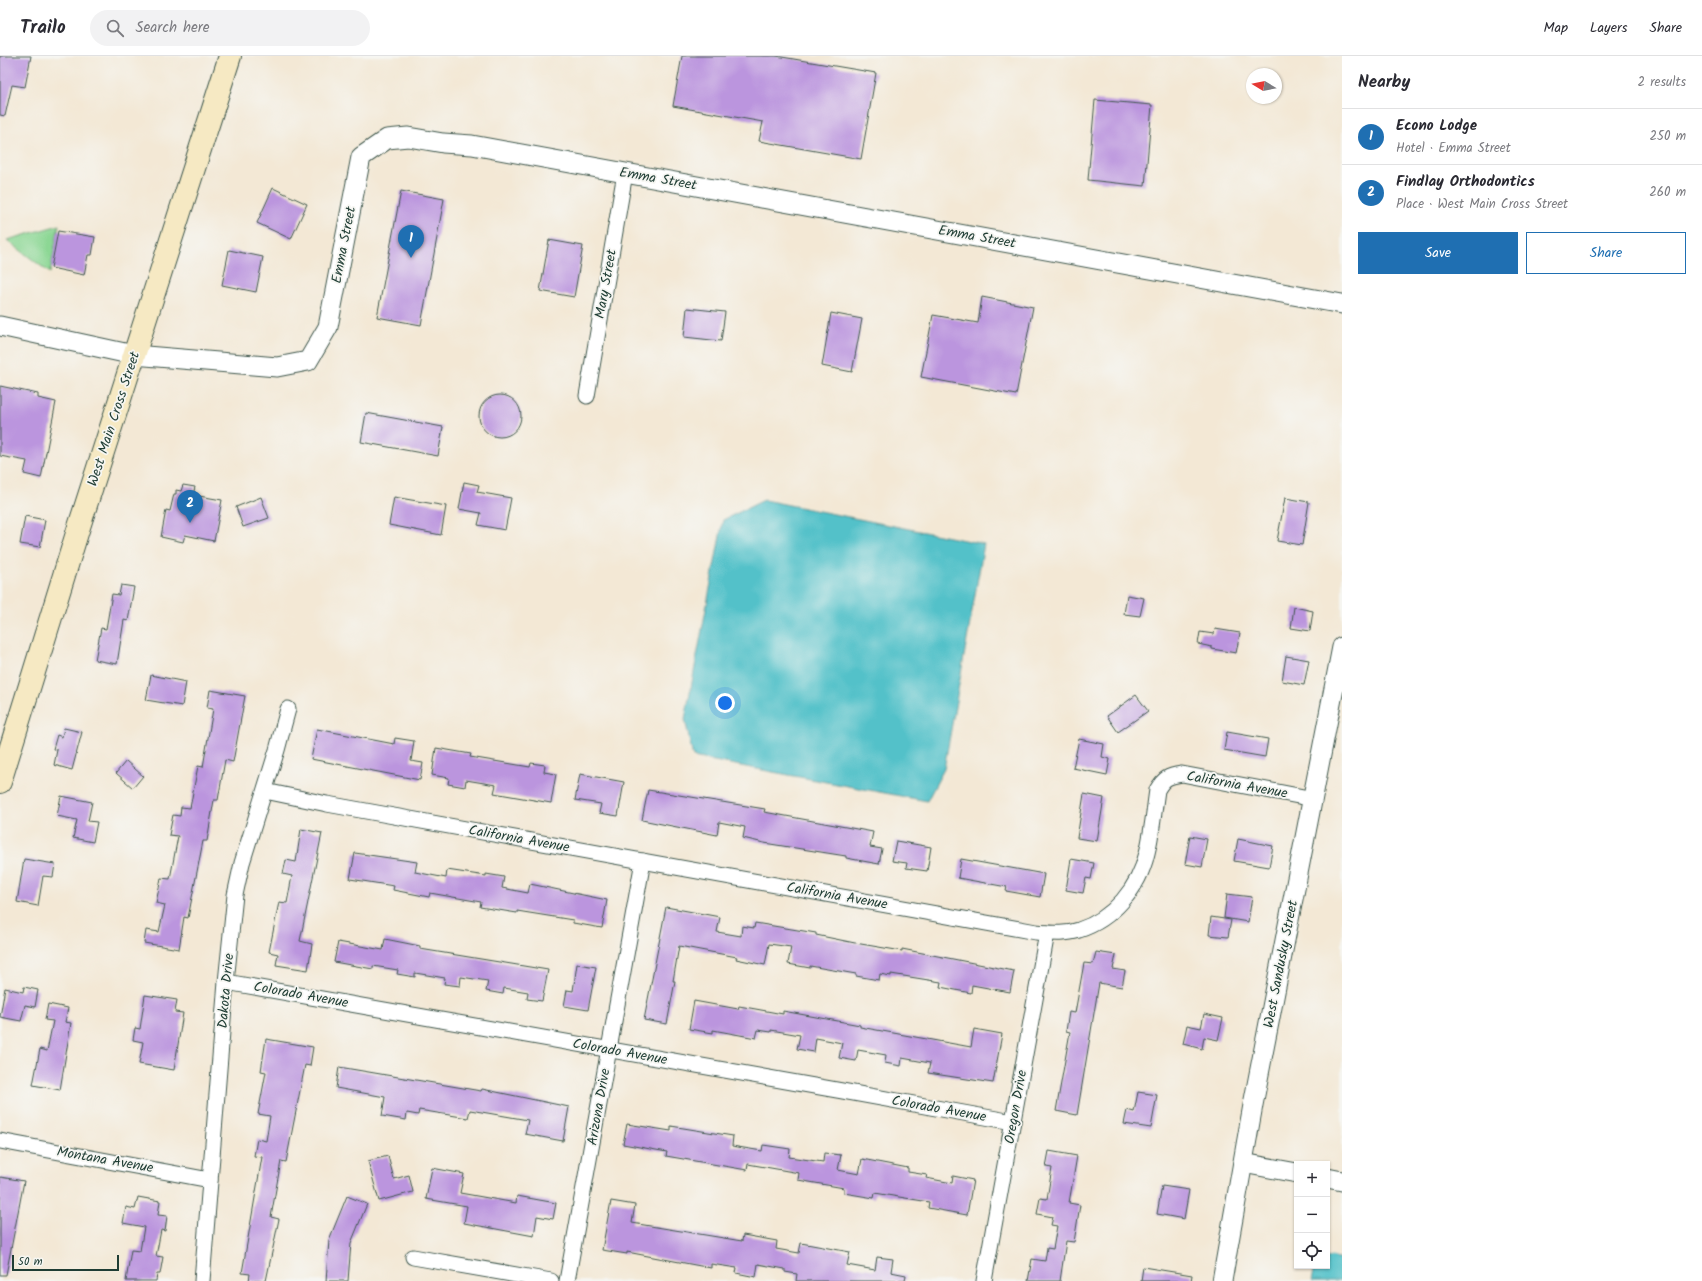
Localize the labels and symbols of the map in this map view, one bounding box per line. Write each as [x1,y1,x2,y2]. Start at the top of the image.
north arrow [1246,68,1282,104]
street label: Emma Street [618,161,699,197]
street label: Emma Street [326,204,362,285]
street label: Emma Street [937,219,1018,255]
pin: 1 [398,225,424,258]
street label: Mary Street [589,247,623,320]
street label: West Main Cross Street [82,348,146,489]
pin: 2 [177,490,203,523]
your location [715,693,735,713]
street label: California Avenue [1185,765,1290,805]
street label: California Avenue [467,819,572,859]
street label: California Avenue [785,876,890,916]
street label: West Sandusky Street [1258,898,1304,1030]
street label: Dakota Drive [212,952,240,1029]
street label: Colorado Avenue [252,976,351,1014]
street label: Colorado Avenue [571,1033,670,1071]
street label: Arizona Drive [581,1066,617,1147]
street label: Oregon Drive [999,1068,1033,1146]
street label: Colorado Avenue [890,1090,989,1128]
street label: Montana Avenue [55,1141,156,1179]
scale bar [12,1253,119,1272]

